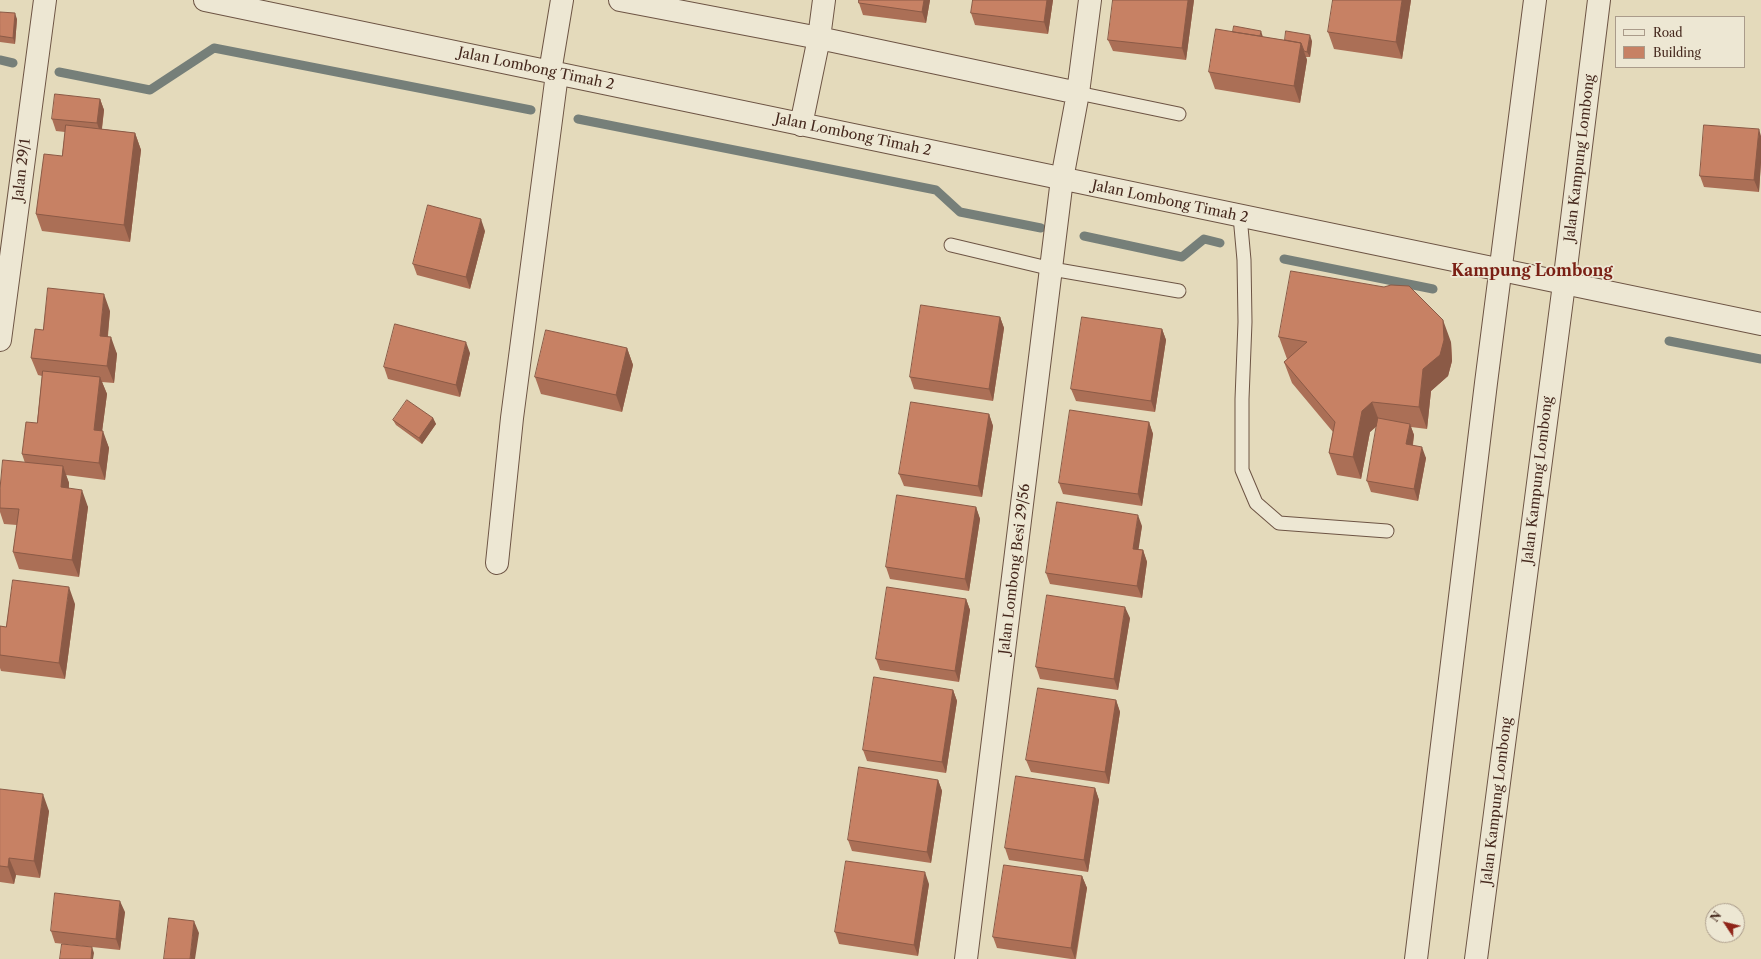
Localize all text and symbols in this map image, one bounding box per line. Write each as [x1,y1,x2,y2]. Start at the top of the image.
legend [1615,16,1745,68]
text: Road [1653,25,1683,40]
street label: Jalan Lombong Timah 2 [456,44,616,94]
text: Building [1653,45,1701,60]
street label: Jalan Kampung Lombong [1561,73,1599,243]
street label: Jalan Lombong Timah 2 [773,110,933,160]
street label: Jalan 29/1 [10,138,34,202]
street label: Jalan Lombong Timah 2 [1090,177,1250,227]
district label: Kampung Lombong [1451,261,1613,281]
street label: Jalan Kampung Lombong [1519,395,1557,565]
street label: Jalan Lombong Besi 29/56 [996,483,1034,655]
street label: Jalan Kampung Lombong [1478,716,1516,886]
north arrow [1705,903,1745,943]
text: N [1708,909,1724,925]

